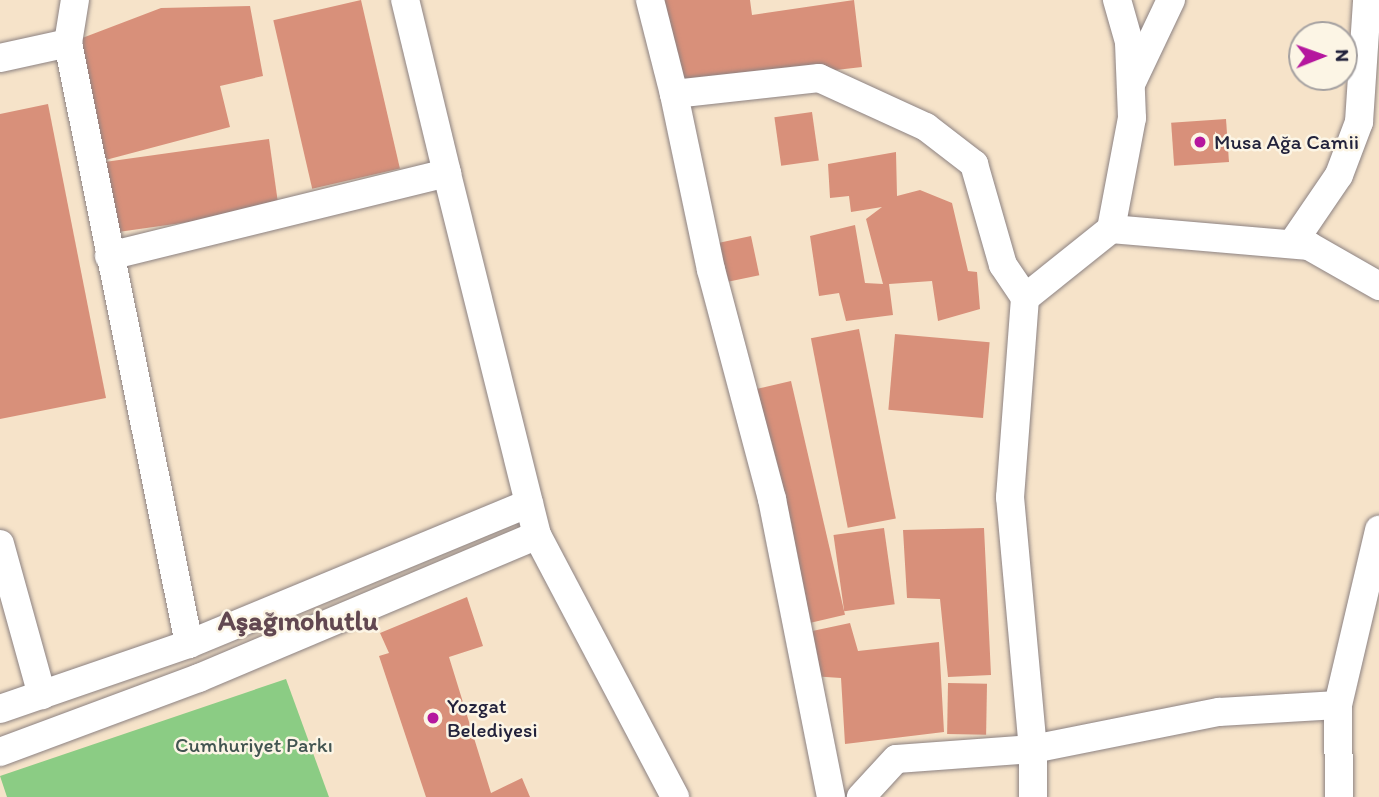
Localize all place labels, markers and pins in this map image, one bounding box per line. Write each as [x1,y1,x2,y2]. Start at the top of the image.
place label: Musa Ağa Camii [1214,129,1359,155]
marker: Musa Ağa Camii [1192,134,1208,150]
place label: Yozgat Belediyesi [447,693,538,743]
marker: Yozgat Belediyesi [425,710,441,726]

